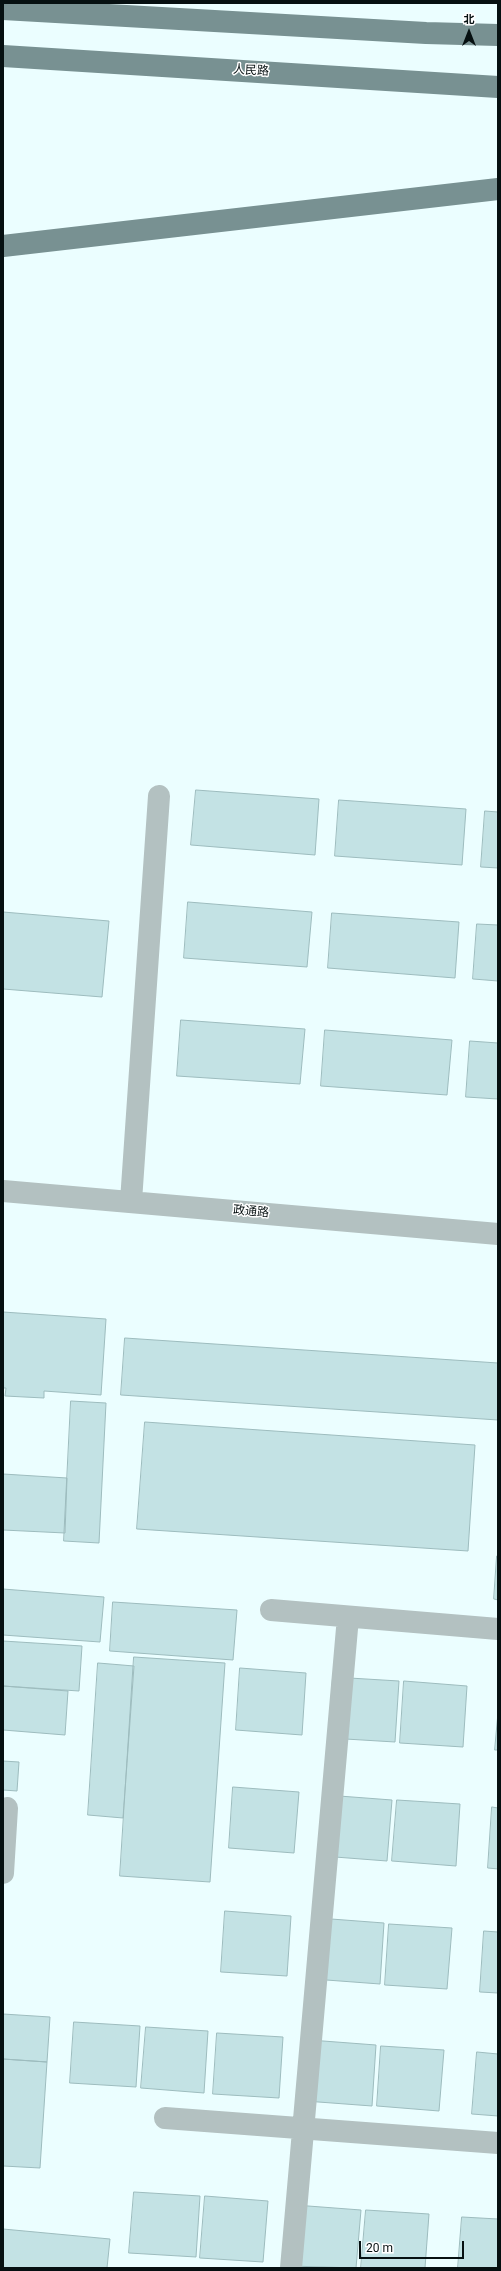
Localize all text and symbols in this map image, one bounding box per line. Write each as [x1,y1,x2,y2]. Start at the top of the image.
north arrow [449,12,489,52]
text: 北 [464,13,475,26]
street label: 人民路 [233,63,269,79]
street label: 政通路 [232,1203,270,1221]
scale bar [361,2233,466,2259]
text: 20 m [366,2241,393,2255]

